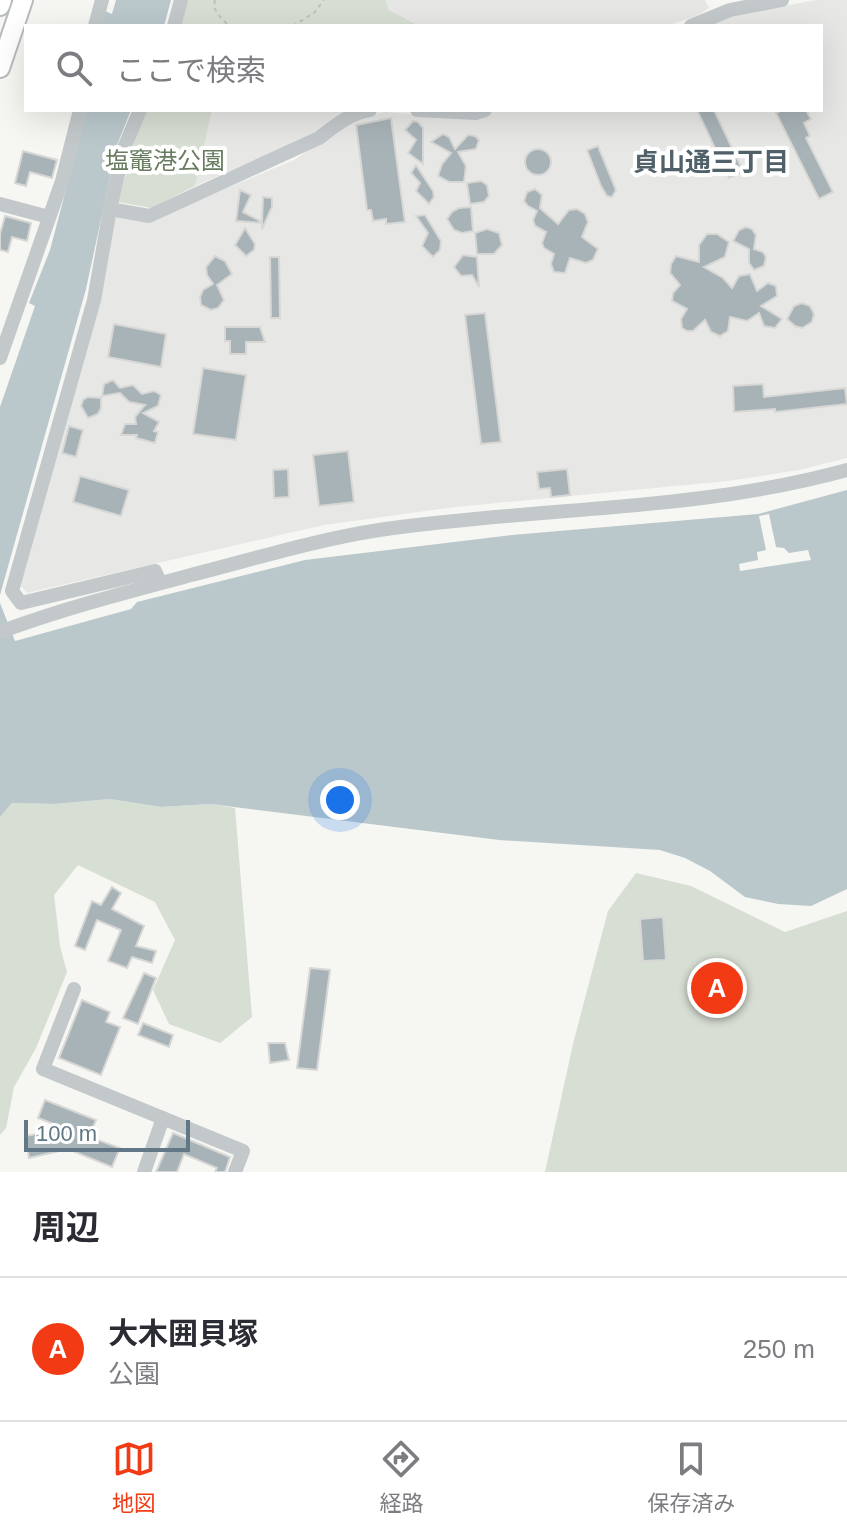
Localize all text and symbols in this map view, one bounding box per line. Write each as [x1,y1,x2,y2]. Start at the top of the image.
search box [24,24,823,112]
icon: search [52,46,96,90]
text: ここで検索 [116,54,266,87]
park label: 塩竈港公園 [105,147,225,174]
district label: 貞山通三丁目 [633,147,789,177]
your location [320,780,360,820]
pin: A [691,958,743,1018]
scale bar [24,1116,190,1152]
text: 100 m [36,1121,97,1146]
text: 周辺 [32,1208,100,1246]
text: 大木囲貝塚 [108,1317,258,1350]
text: A [49,1334,67,1364]
text: 250 m [743,1334,815,1364]
text: 公園 [108,1359,160,1389]
tab: 地図 [112,1437,156,1517]
tab: 経路 [379,1437,423,1517]
tab: 保存済み [647,1437,735,1517]

